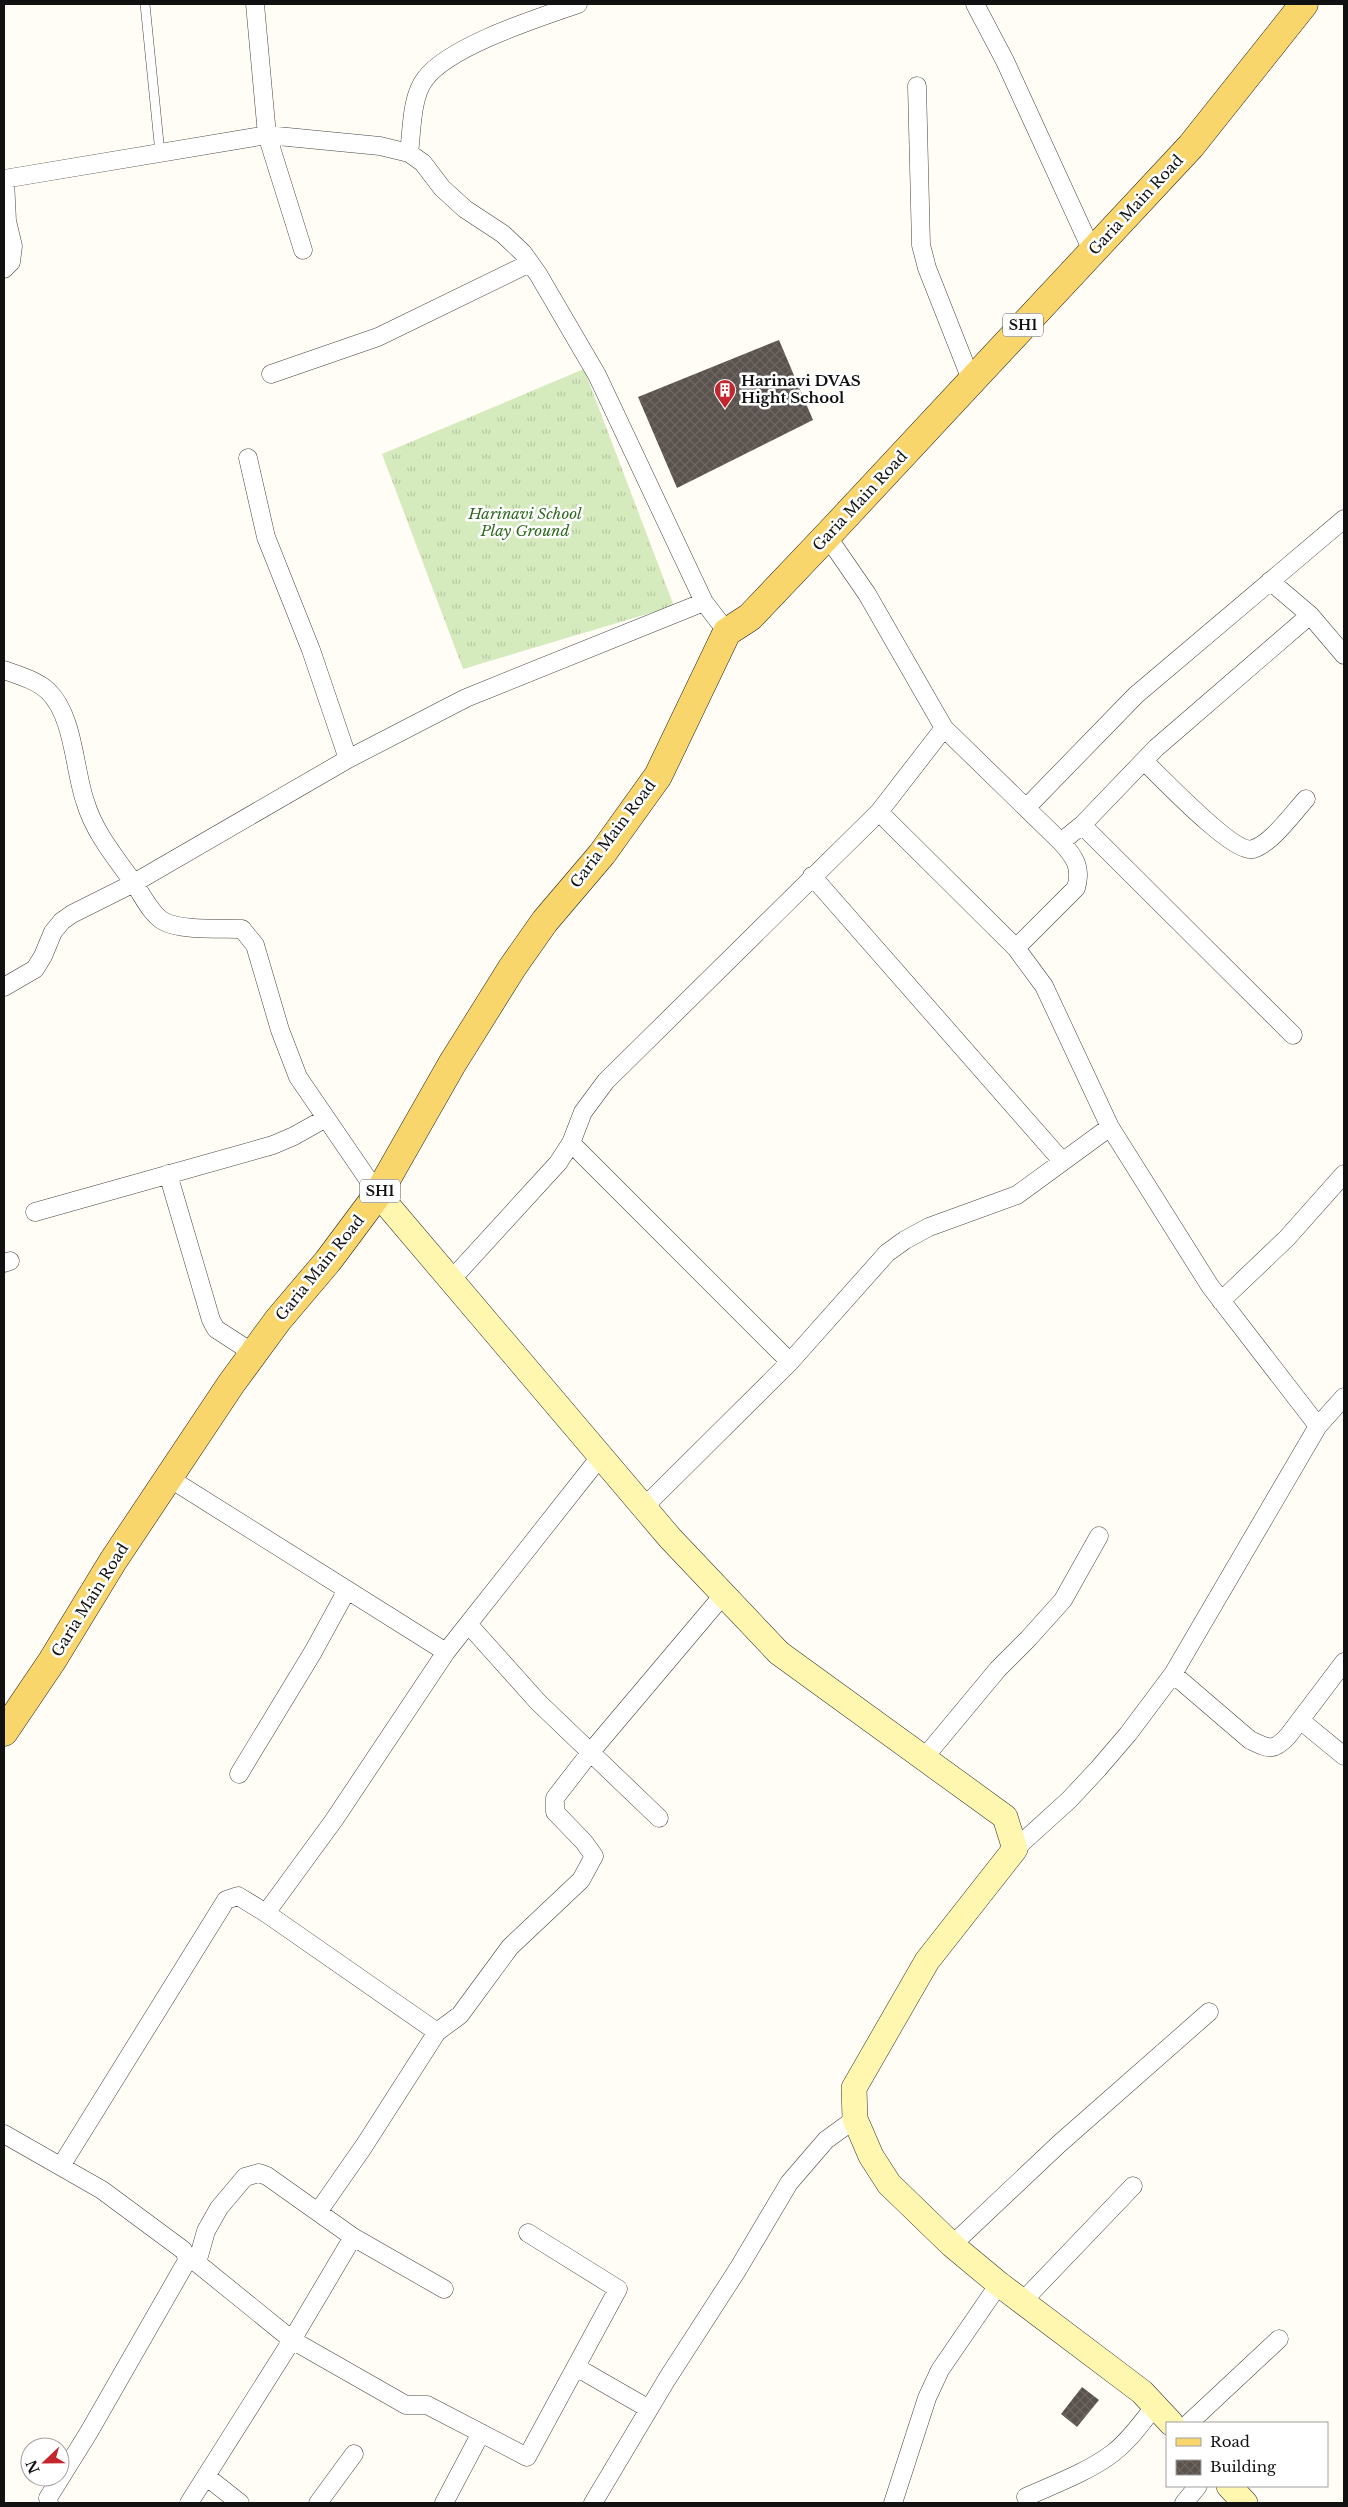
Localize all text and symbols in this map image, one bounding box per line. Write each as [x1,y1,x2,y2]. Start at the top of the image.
street label: Garia Main Road [1084,150,1187,259]
road number: SH1 [1003,314,1043,336]
place label: Harinavi DVAS Hight School [741,371,861,407]
building icon: Harinavi DVAS Hight School [713,378,737,409]
street label: Garia Main Road [808,446,911,555]
park label: Harinavi School Play Ground [467,504,582,540]
street label: Garia Main Road [566,776,659,891]
road number: SH1 [360,1180,400,1202]
street label: Garia Main Road [271,1211,368,1324]
street label: Garia Main Road [47,1539,132,1660]
legend [1166,2422,1328,2487]
text: Road [1210,2432,1250,2451]
north arrow [20,2437,70,2487]
text: N [22,2457,44,2476]
text: Building [1210,2457,1277,2476]

